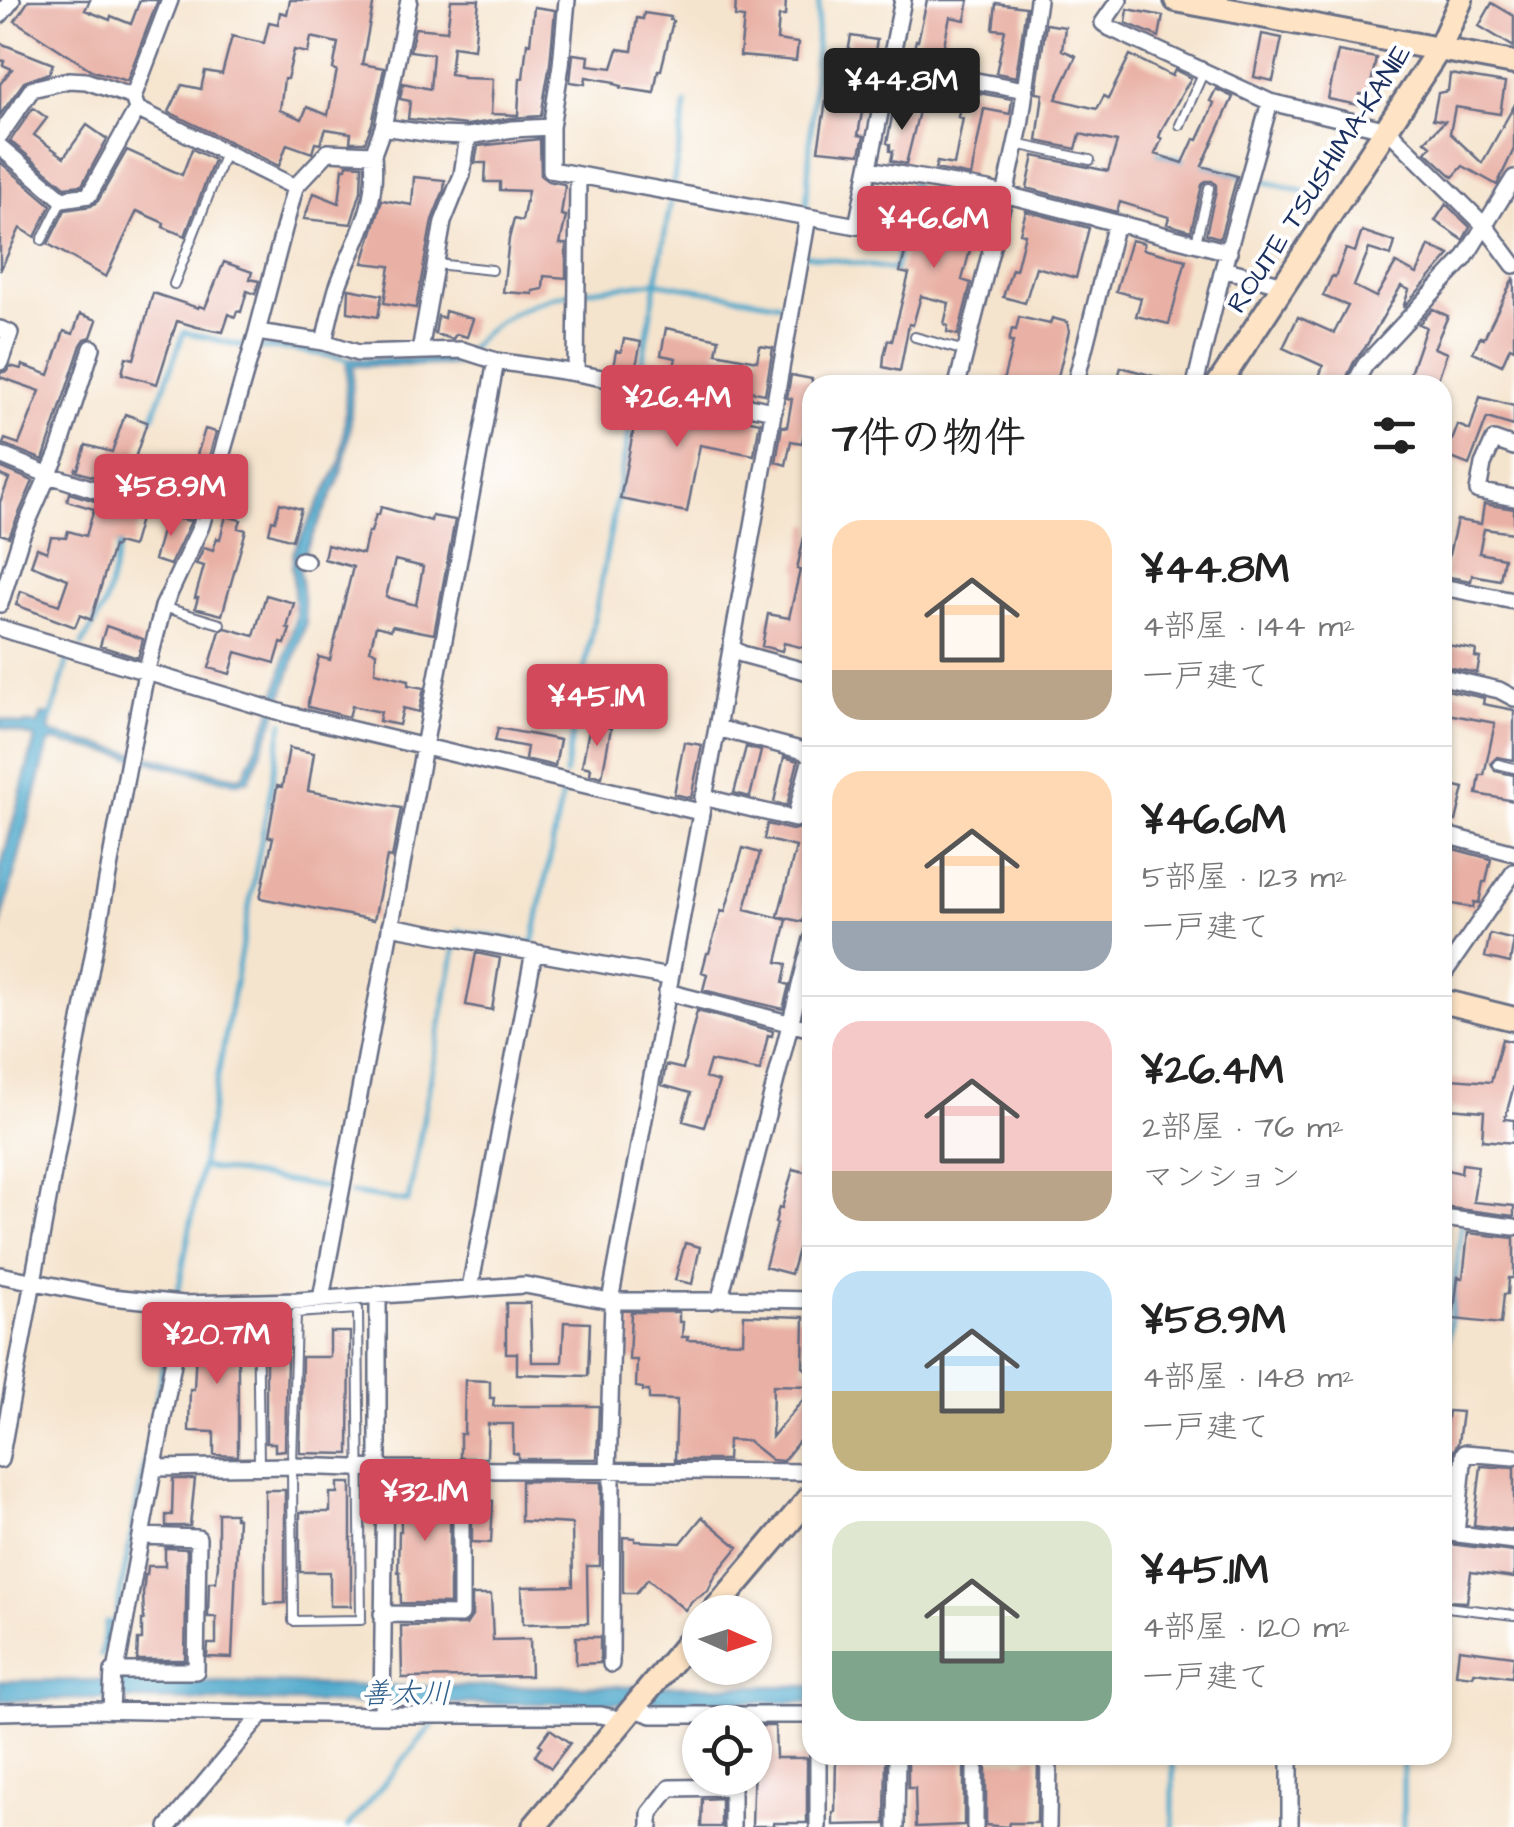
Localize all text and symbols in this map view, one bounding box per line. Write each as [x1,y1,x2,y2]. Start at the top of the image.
street label: ROUTE TSUSHIMA-KANIE [1218,37,1421,321]
pin: ¥44.8M [821,48,983,133]
text: ¥44.8M [846,58,958,103]
pin: ¥46.6M [853,186,1015,271]
text: ¥46.6M [879,196,989,241]
pin: ¥26.4M [596,365,758,450]
text: ¥26.4M [623,375,731,420]
icon: filters [1367,408,1422,463]
text: 7件の物件 [832,410,1026,468]
pin: ¥58.9M [90,454,252,539]
text: ¥58.9M [116,464,226,509]
text: ¥44.8M [1142,541,1290,599]
icon: home [912,560,1032,680]
text: 4部屋 · 144 m² [1142,604,1355,649]
text: 一戸建て [1142,654,1270,699]
pin: ¥45.1M [516,664,678,749]
text: ¥45.1M [549,674,645,719]
text: ¥46.6M [1142,792,1286,850]
icon: home [912,811,1032,931]
text: 5部屋 · 123 m² [1142,855,1347,900]
text: 一戸建て [1142,905,1270,950]
text: ¥26.4M [1142,1042,1284,1100]
icon: home [912,1061,1032,1181]
text: 2部屋 · 76 m² [1142,1105,1344,1150]
text: マンション [1142,1155,1301,1200]
text: ¥58.9M [1142,1292,1286,1350]
pin: ¥20.7M [136,1302,298,1387]
icon: home [912,1311,1032,1431]
text: ¥20.7M [164,1312,270,1357]
text: 4部屋 · 148 m² [1142,1355,1354,1400]
text: 一戸建て [1142,1405,1270,1450]
pin: ¥32.1M [344,1459,506,1544]
text: ¥32.1M [382,1469,468,1514]
text: ¥45.1M [1142,1542,1269,1600]
icon: home [912,1561,1032,1681]
north arrow [682,1595,772,1685]
map controls [682,1595,772,1795]
text: 4部屋 · 120 m² [1142,1605,1350,1650]
text: 一戸建て [1142,1655,1270,1700]
water label: 善太川 [361,1673,451,1715]
button: locate [682,1705,772,1795]

